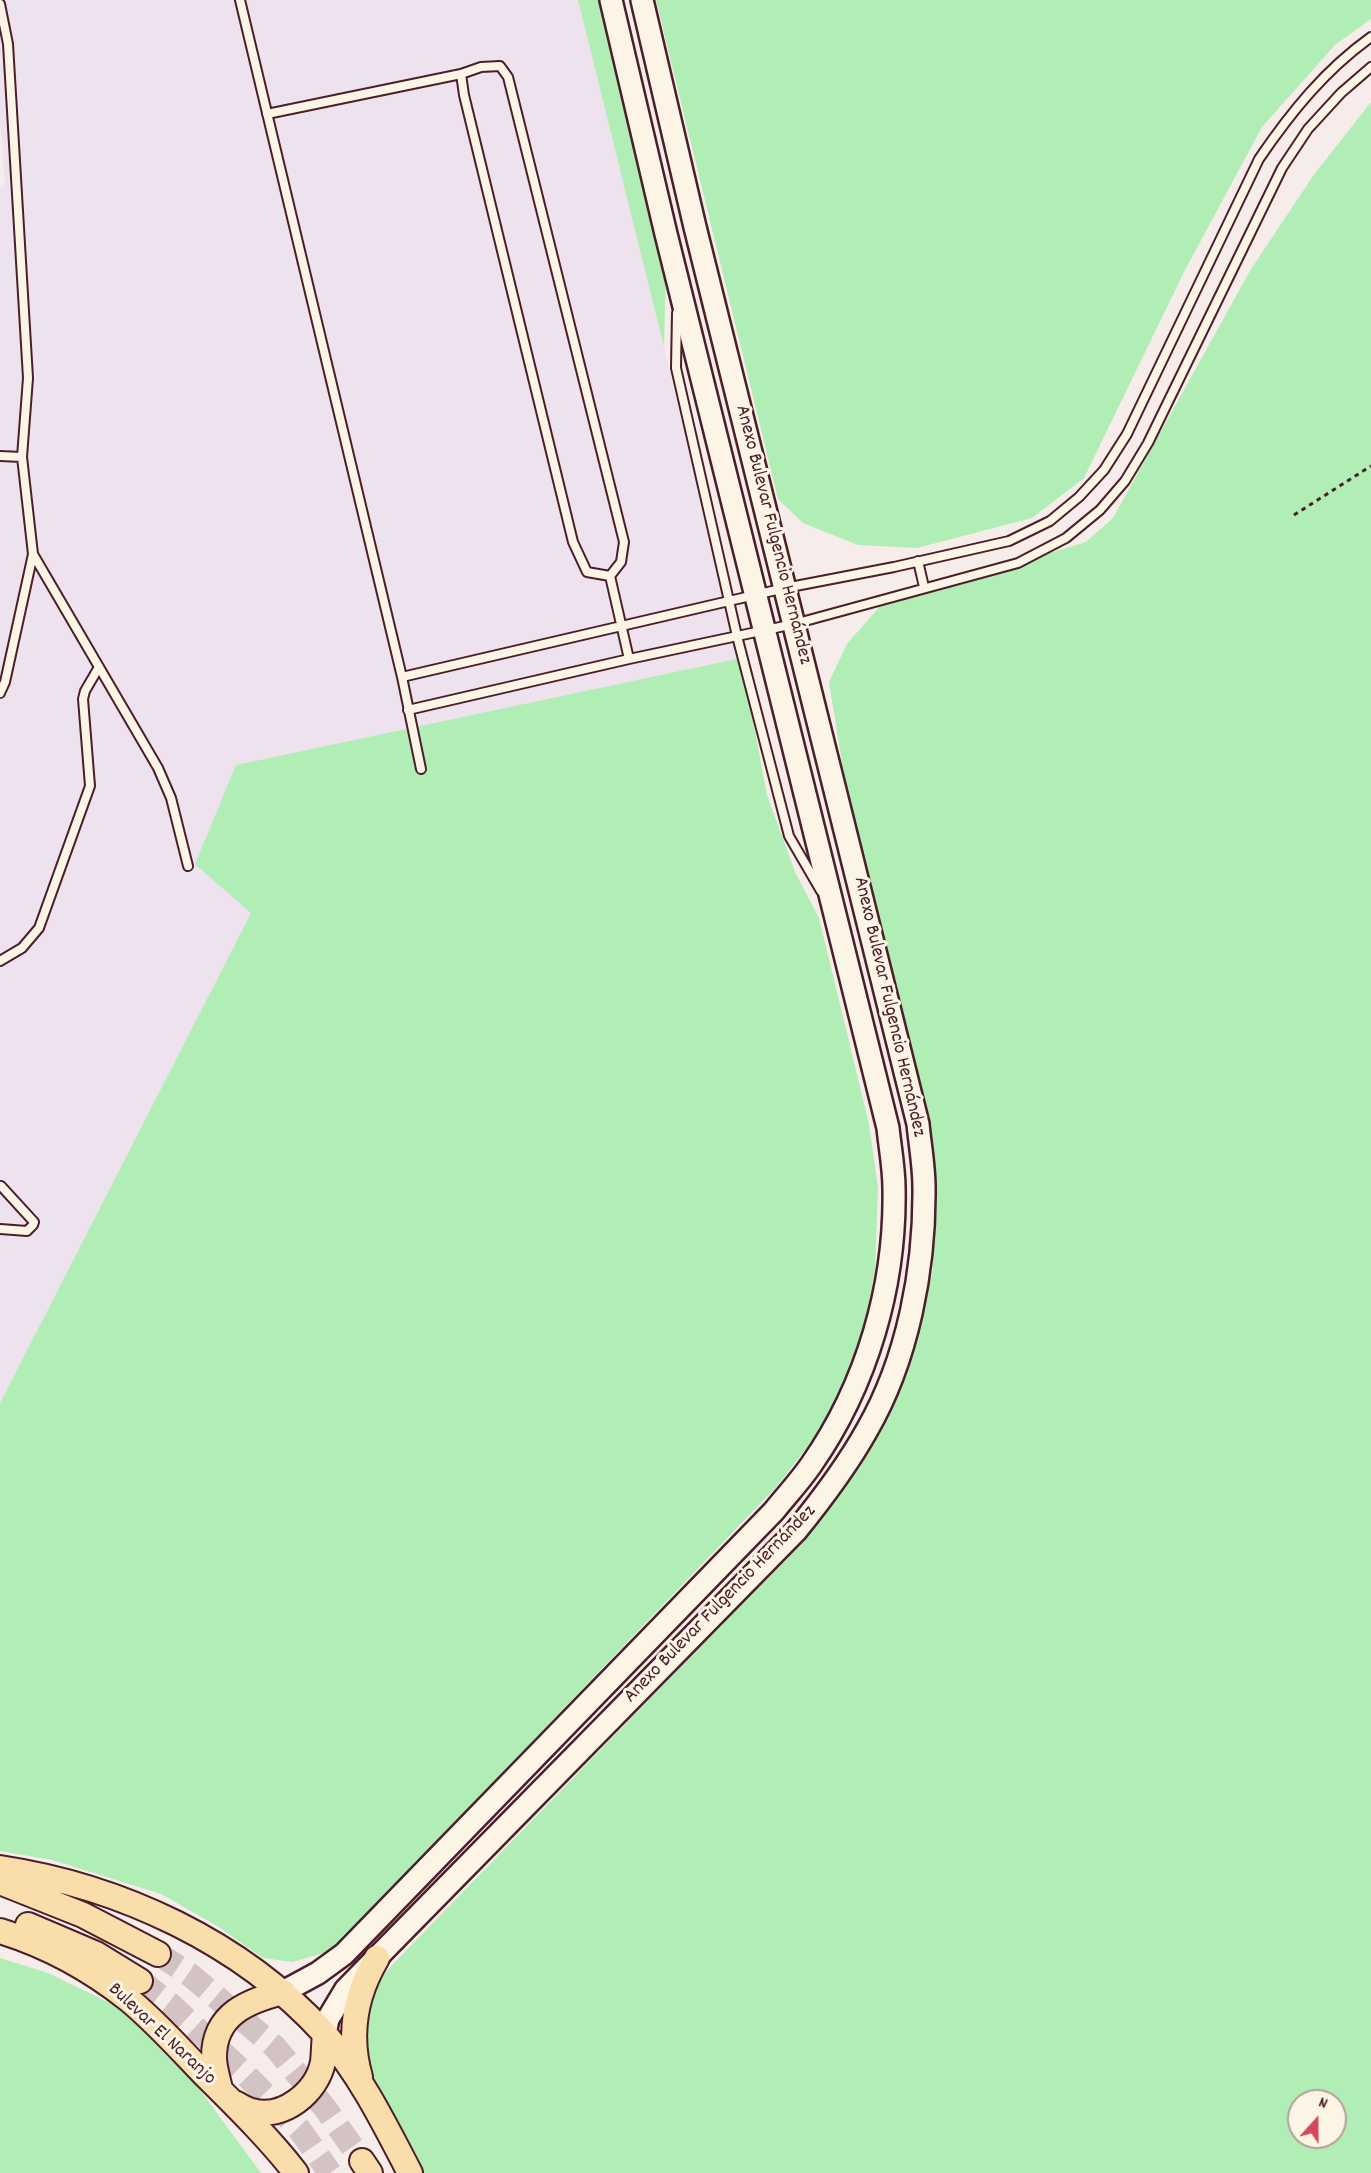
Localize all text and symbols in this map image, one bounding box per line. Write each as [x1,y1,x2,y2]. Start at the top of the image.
street label: Anexo Bulevar Fulgencio Hernández [728,403,816,667]
street label: Anexo Bulevar Fulgencio Hernández [846,875,930,1139]
street label: Anexo Bulevar Fulgencio Hernández [620,1501,822,1709]
street label: Bulevar El Naranjo [102,1979,220,2091]
north arrow [1287,2089,1347,2149]
text: N [1315,2091,1331,2116]

